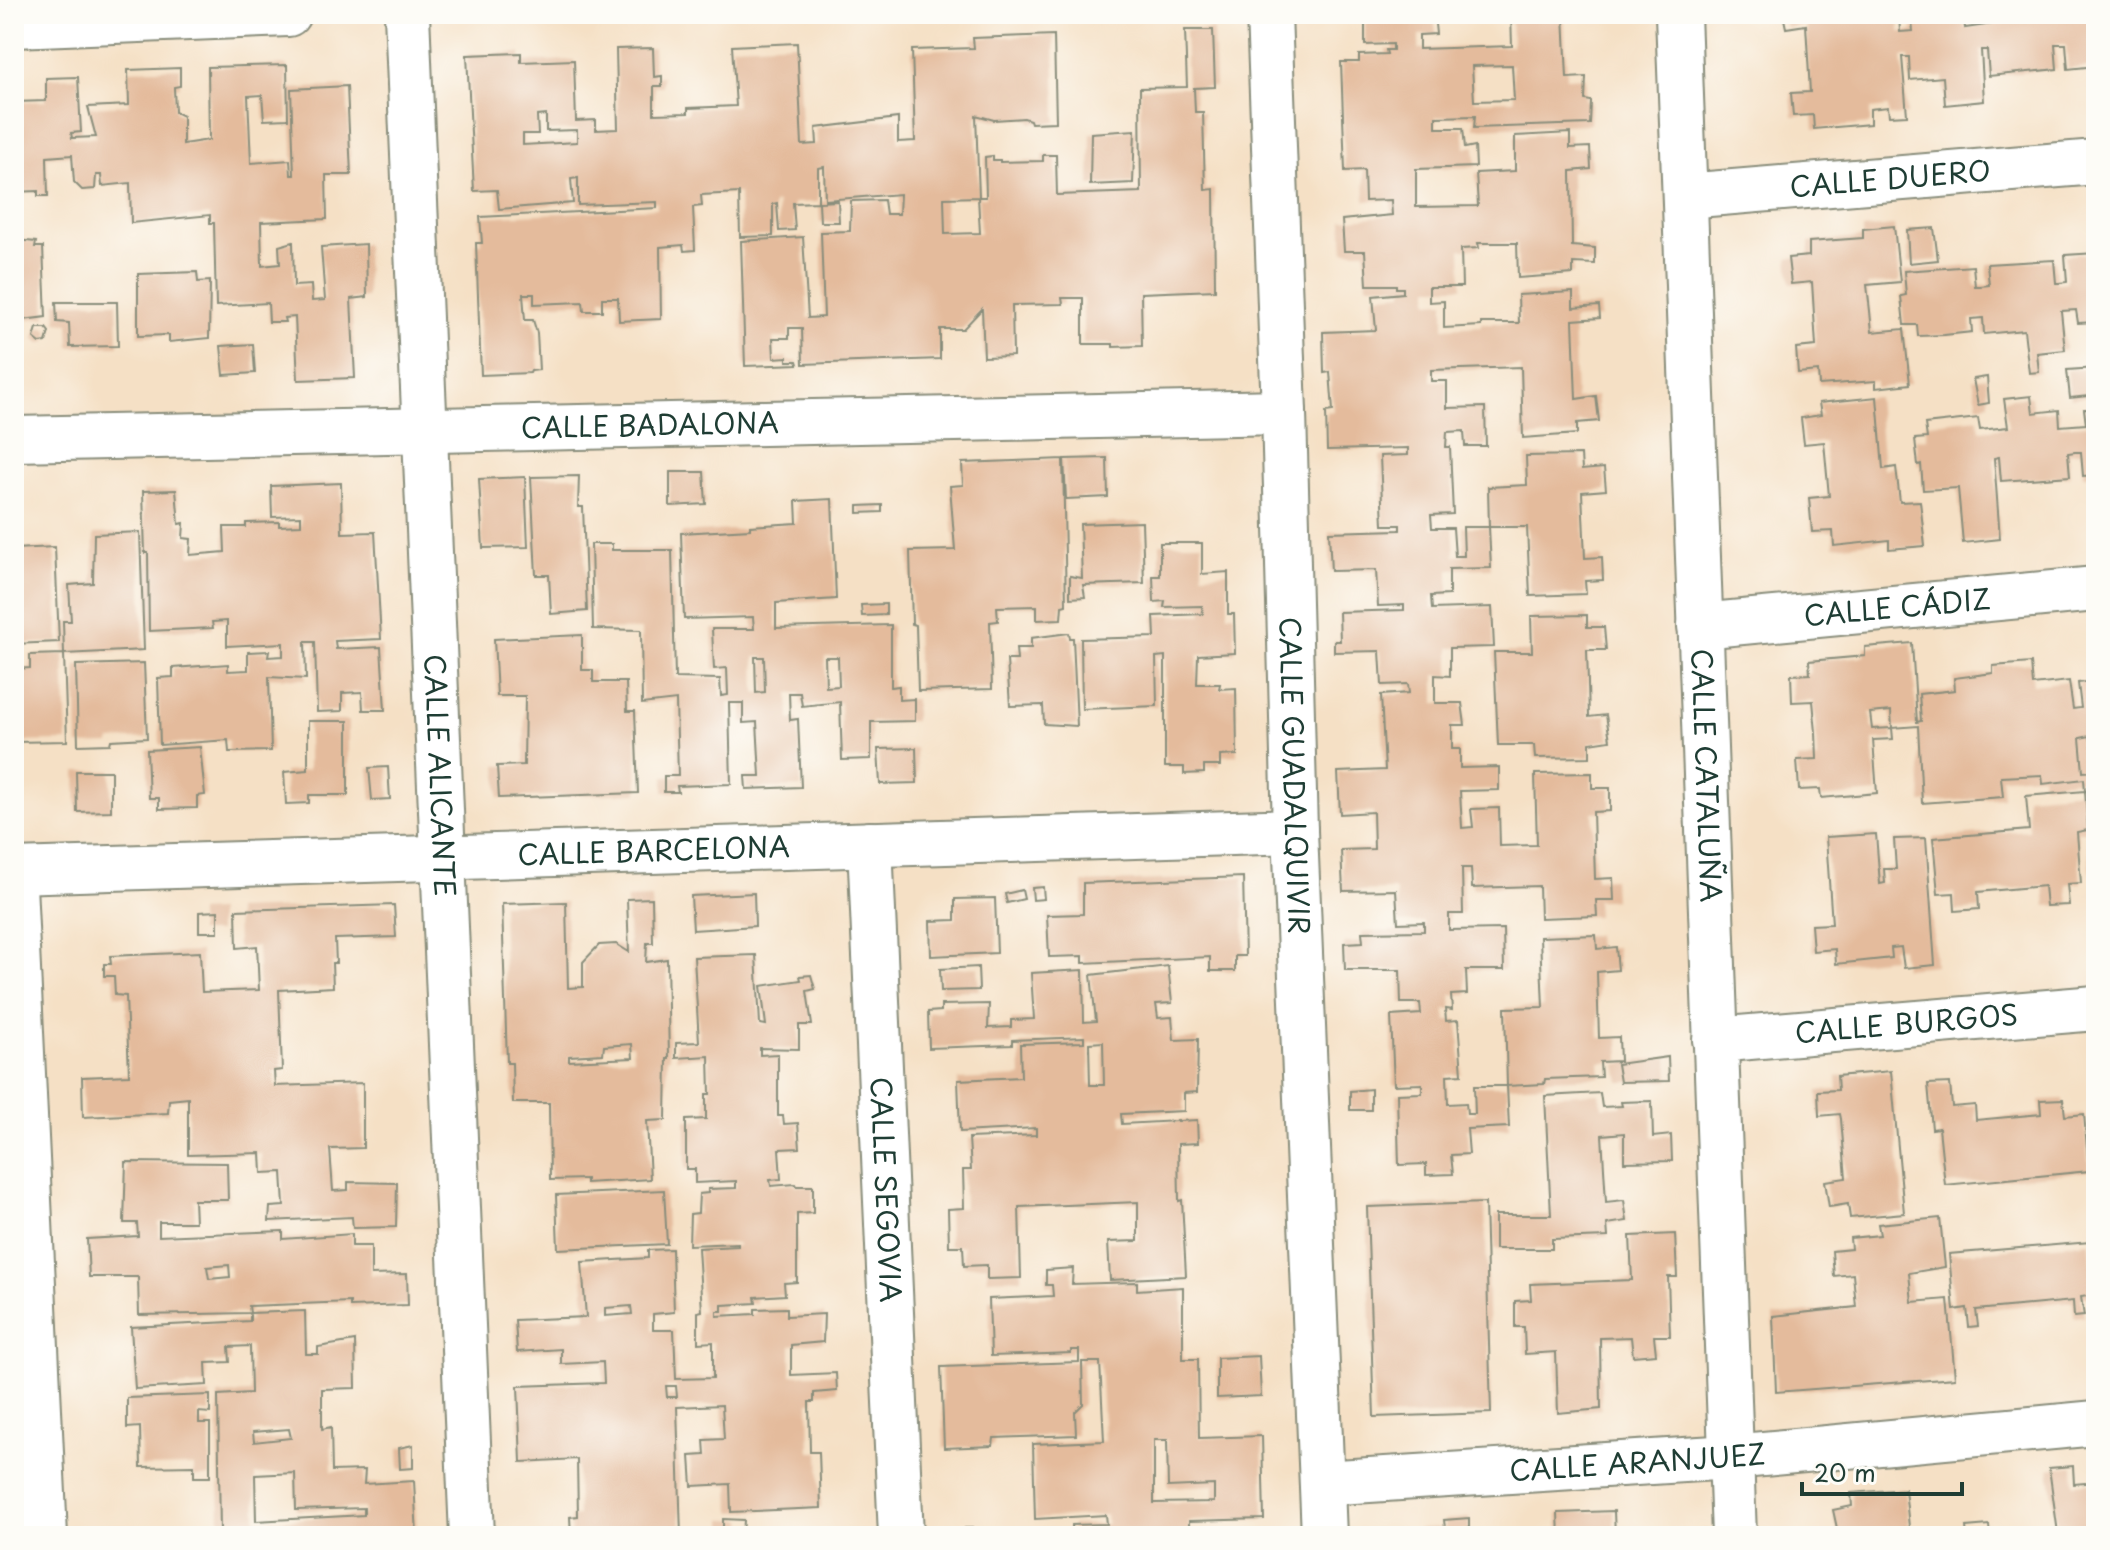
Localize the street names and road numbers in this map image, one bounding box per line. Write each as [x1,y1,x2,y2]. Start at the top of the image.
street label: CALLE DUERO [1788,148,1992,207]
street label: CALLE BADALONA [520,400,779,448]
street label: CALLE CÁDIZ [1802,576,1992,636]
street label: CALLE GUADALQUIVIR [1269,616,1322,935]
street label: CALLE CATALUÑA [1681,648,1734,903]
street label: CALLE ALICANTE [414,653,468,897]
street label: CALLE BARCELONA [517,824,790,875]
street label: CALLE BURGOS [1793,992,2020,1053]
street label: CALLE SEGOVIA [860,1076,914,1303]
street label: CALLE ARANJUEZ [1508,1431,1767,1491]

